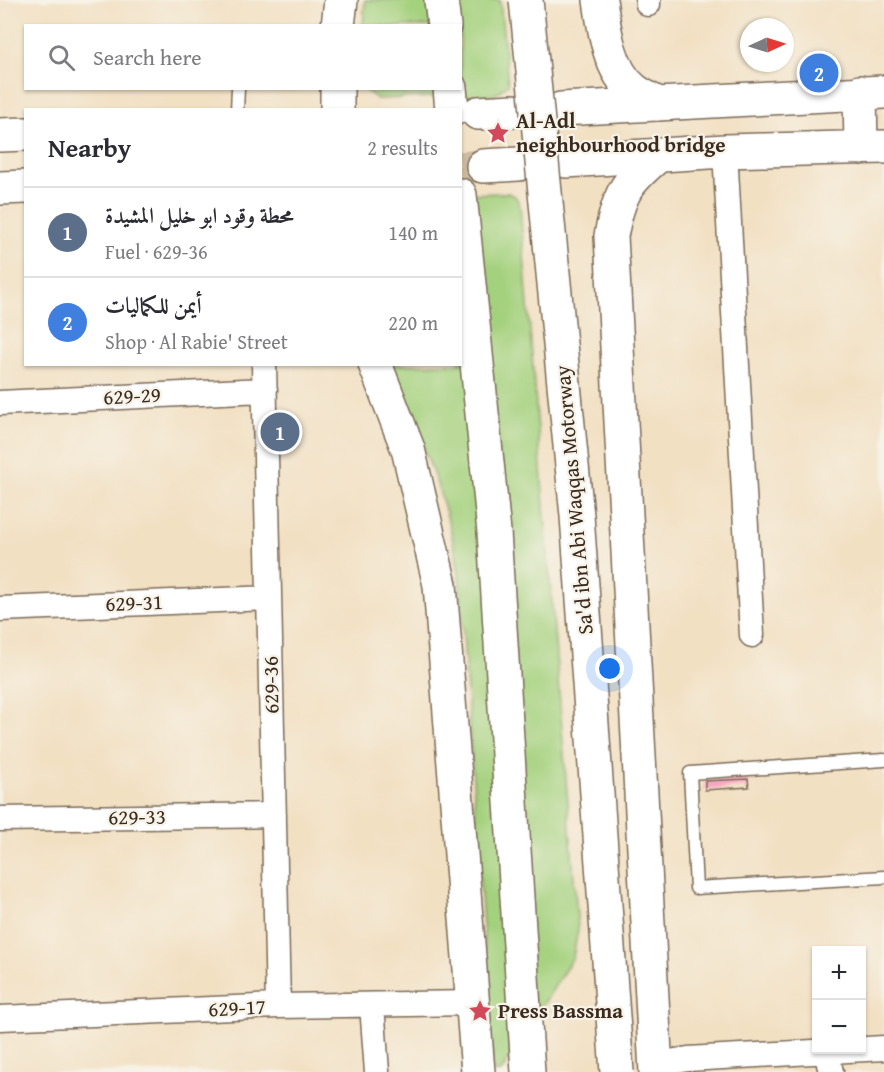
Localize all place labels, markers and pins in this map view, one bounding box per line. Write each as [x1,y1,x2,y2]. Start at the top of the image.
pin: 2 [800,50,838,96]
place label: Al-Adl neighbourhood bridge [516,105,726,160]
place icon: Al-Adl neighbourhood bridge [485,120,511,146]
pin: 1 [260,410,300,454]
place label: Press Bassma [498,995,623,1026]
place icon: Press Bassma [467,998,493,1024]

